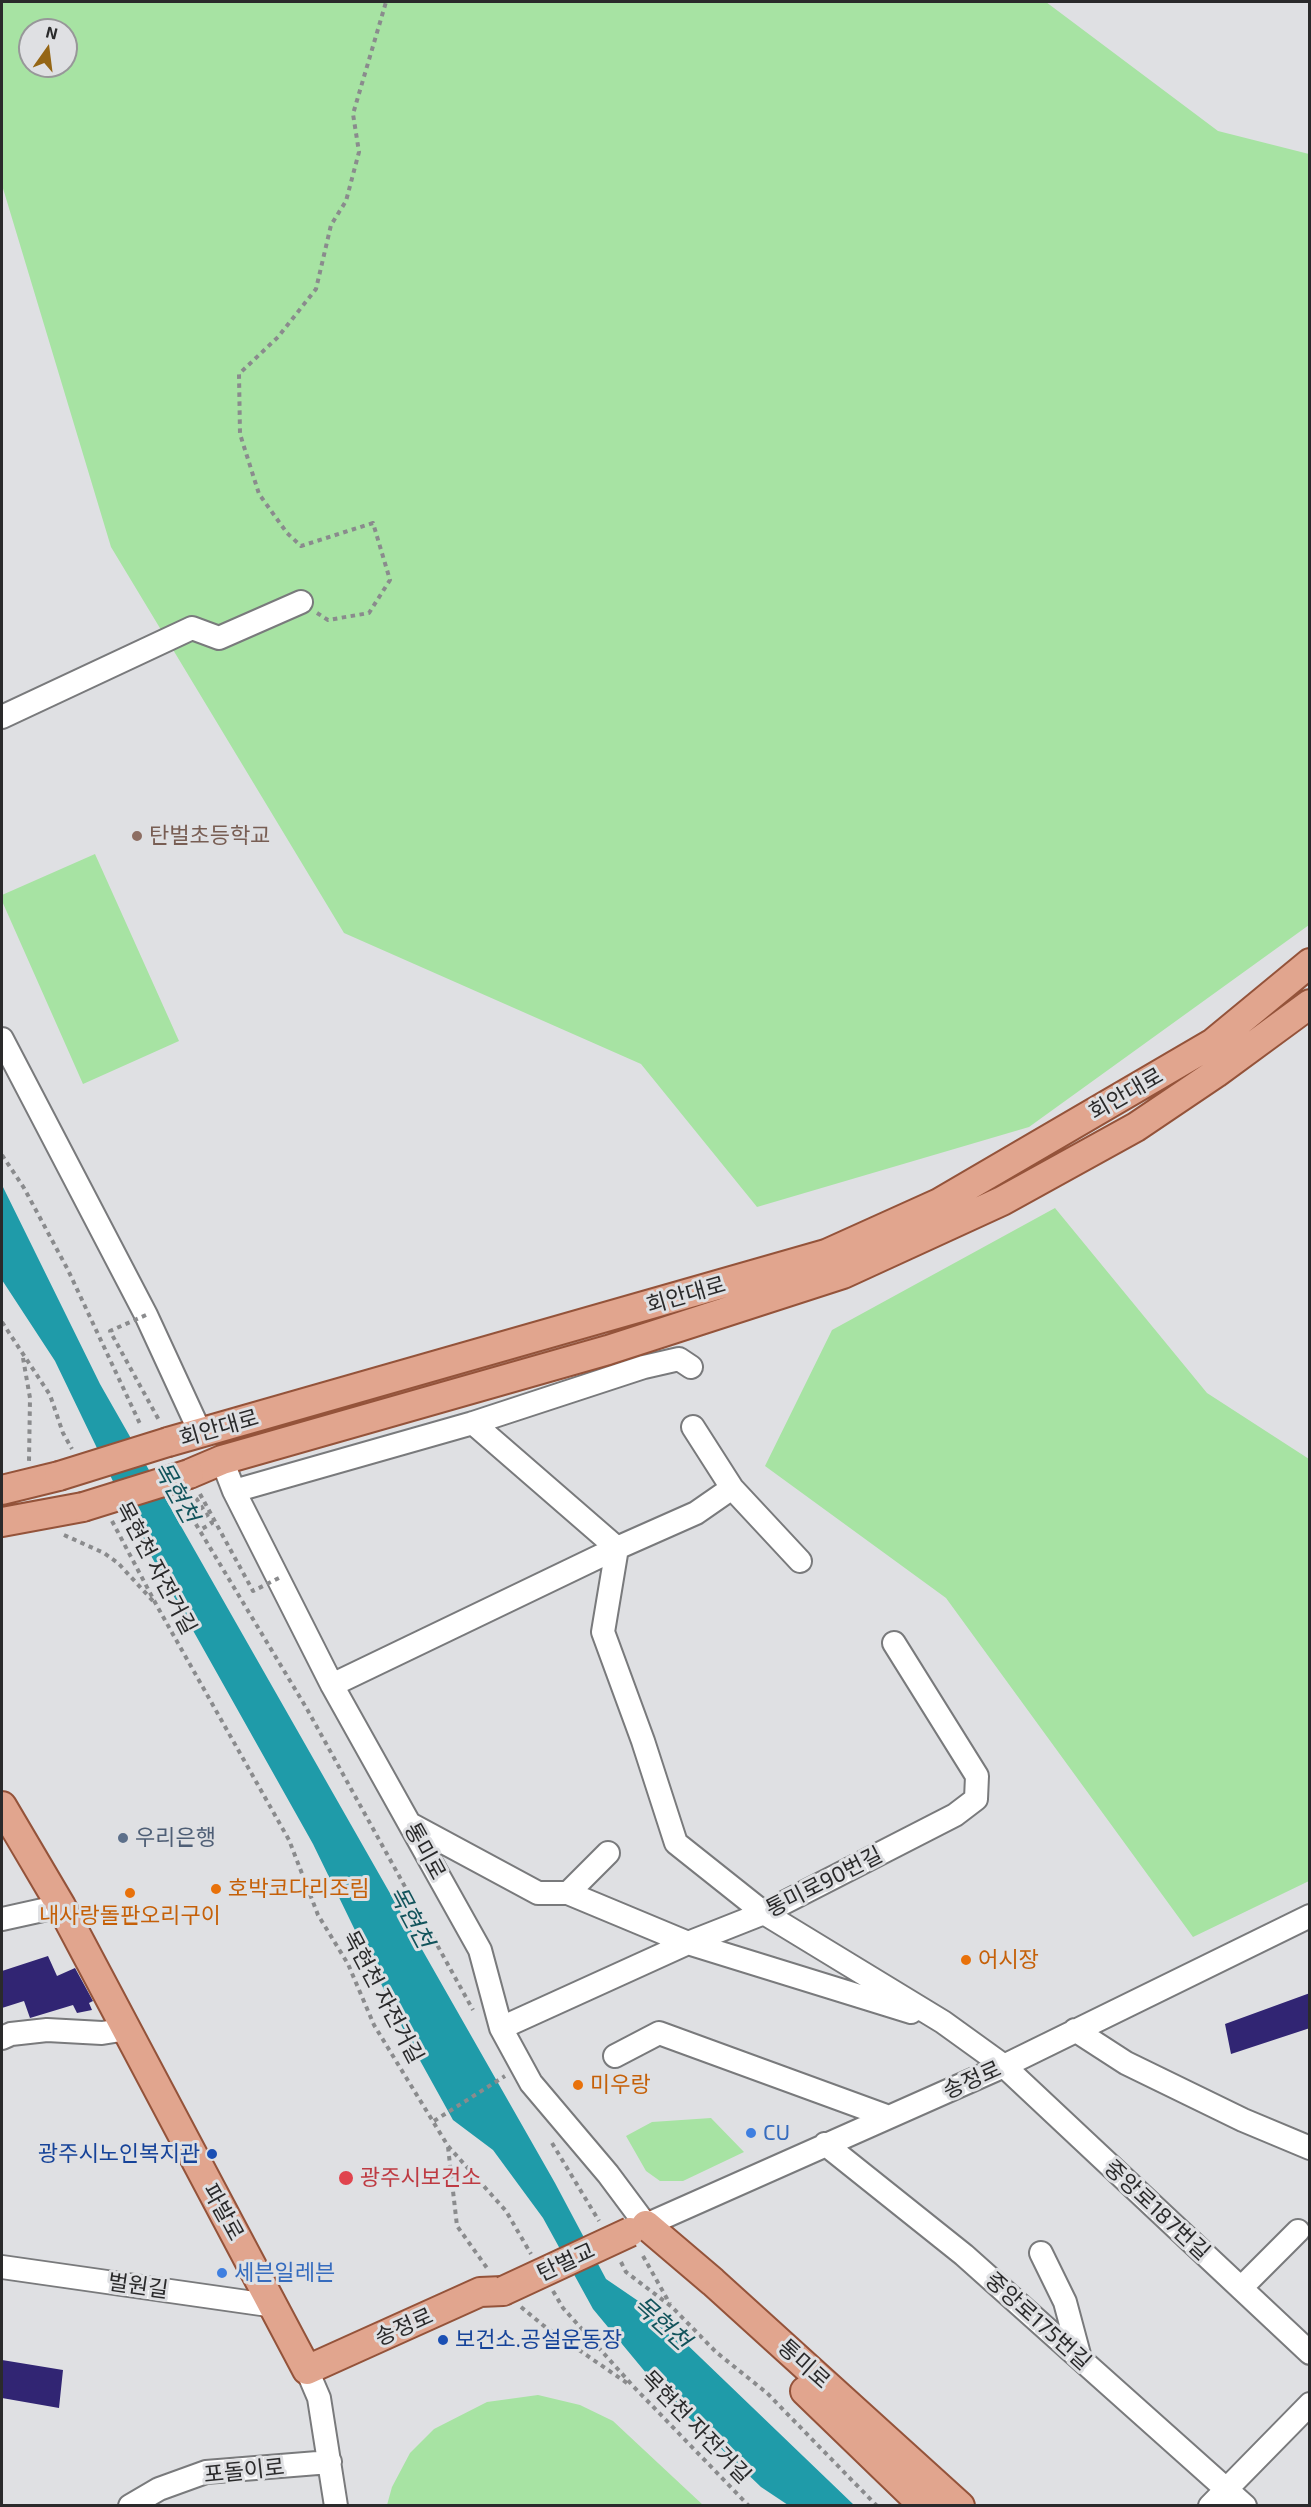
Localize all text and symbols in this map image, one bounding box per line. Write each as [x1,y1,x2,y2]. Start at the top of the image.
north arrow [18,18,78,78]
text: N [44,21,60,43]
place label: 탄벌초등학교 [149,823,270,849]
marker: 탄벌초등학교 [130,829,144,843]
street label: 회안대로 [1084,1062,1168,1126]
street label: 회안대로 [643,1271,729,1319]
street label: 회안대로 [176,1404,262,1452]
water label: 목현천 [147,1456,205,1528]
street label: 목현천 자전거길 [110,1497,202,1639]
street label: 통미로 [399,1818,451,1884]
place label: 우리은행 [135,1825,216,1851]
marker: 우리은행 [116,1831,130,1845]
street label: 통미로90번길 [761,1841,887,1923]
place label: 호박코다리조림 [228,1876,370,1902]
water label: 목현천 [383,1881,439,1953]
marker: 호박코다리조림 [209,1882,223,1896]
marker: 내사랑돌판오리구이 [123,1886,137,1900]
place label: 내사랑돌판오리구이 [39,1903,221,1929]
street label: 목현천 자전거길 [337,1926,429,2068]
place label: 어시장 [978,1947,1039,1973]
marker: 어시장 [959,1953,973,1967]
street label: 송정로 [939,2056,1005,2104]
place label: 미우랑 [590,2072,651,2098]
marker: 미우랑 [571,2078,585,2092]
place label: CU [763,2120,790,2146]
marker: CU [744,2126,758,2140]
place label: 광주시노인복지관 [38,2141,200,2167]
marker: 광주시노인복지관 [205,2147,219,2161]
street label: 중앙로187번길 [1099,2154,1215,2266]
place label: 광주시보건소 [360,2165,481,2191]
marker: 광주시보건소 [337,2169,355,2187]
street label: 파발로 [197,2179,249,2245]
street label: 탄벌교 [533,2237,599,2287]
place label: 세븐일레븐 [234,2260,335,2286]
marker: 세븐일레븐 [215,2266,229,2280]
street label: 중앙로175번길 [980,2267,1096,2375]
street label: 벌원길 [106,2269,170,2303]
water label: 목현천 [628,2290,696,2356]
street label: 송정로 [371,2303,437,2351]
place label: 보건소.공설운동장 [455,2327,622,2353]
marker: 보건소.공설운동장 [436,2333,450,2347]
street label: 통미로 [773,2334,835,2394]
street label: 목현천 자전거길 [636,2365,756,2489]
street label: 포돌이로 [202,2454,286,2488]

